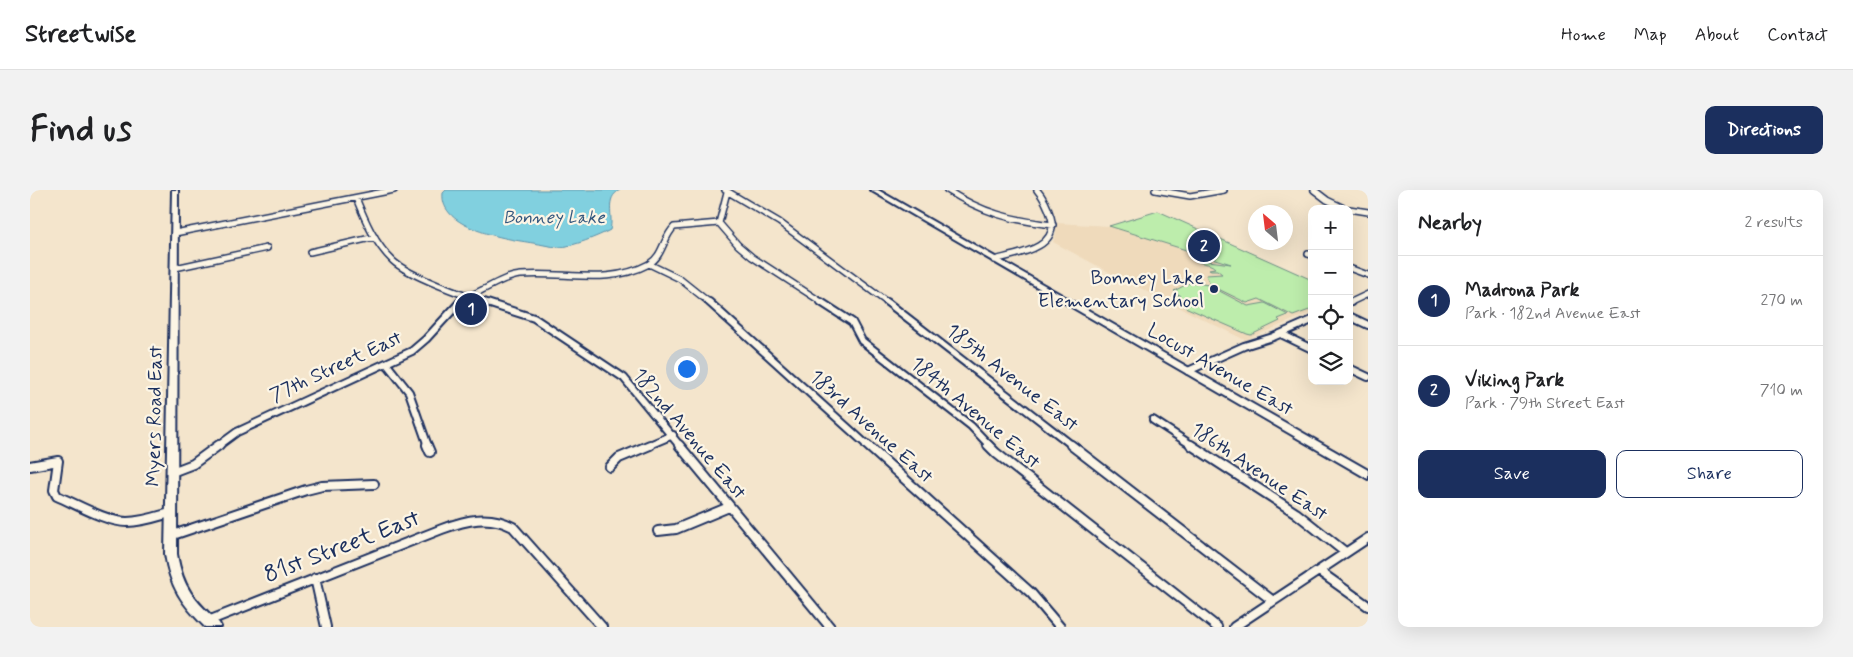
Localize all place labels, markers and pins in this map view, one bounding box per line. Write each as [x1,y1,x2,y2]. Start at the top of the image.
pin: 2 [1188,227,1220,265]
place label: Bonney Lake Elementary School [1038,265,1204,315]
marker: Bonney Lake Elementary School [1208,283,1220,295]
pin: 1 [455,290,487,328]

